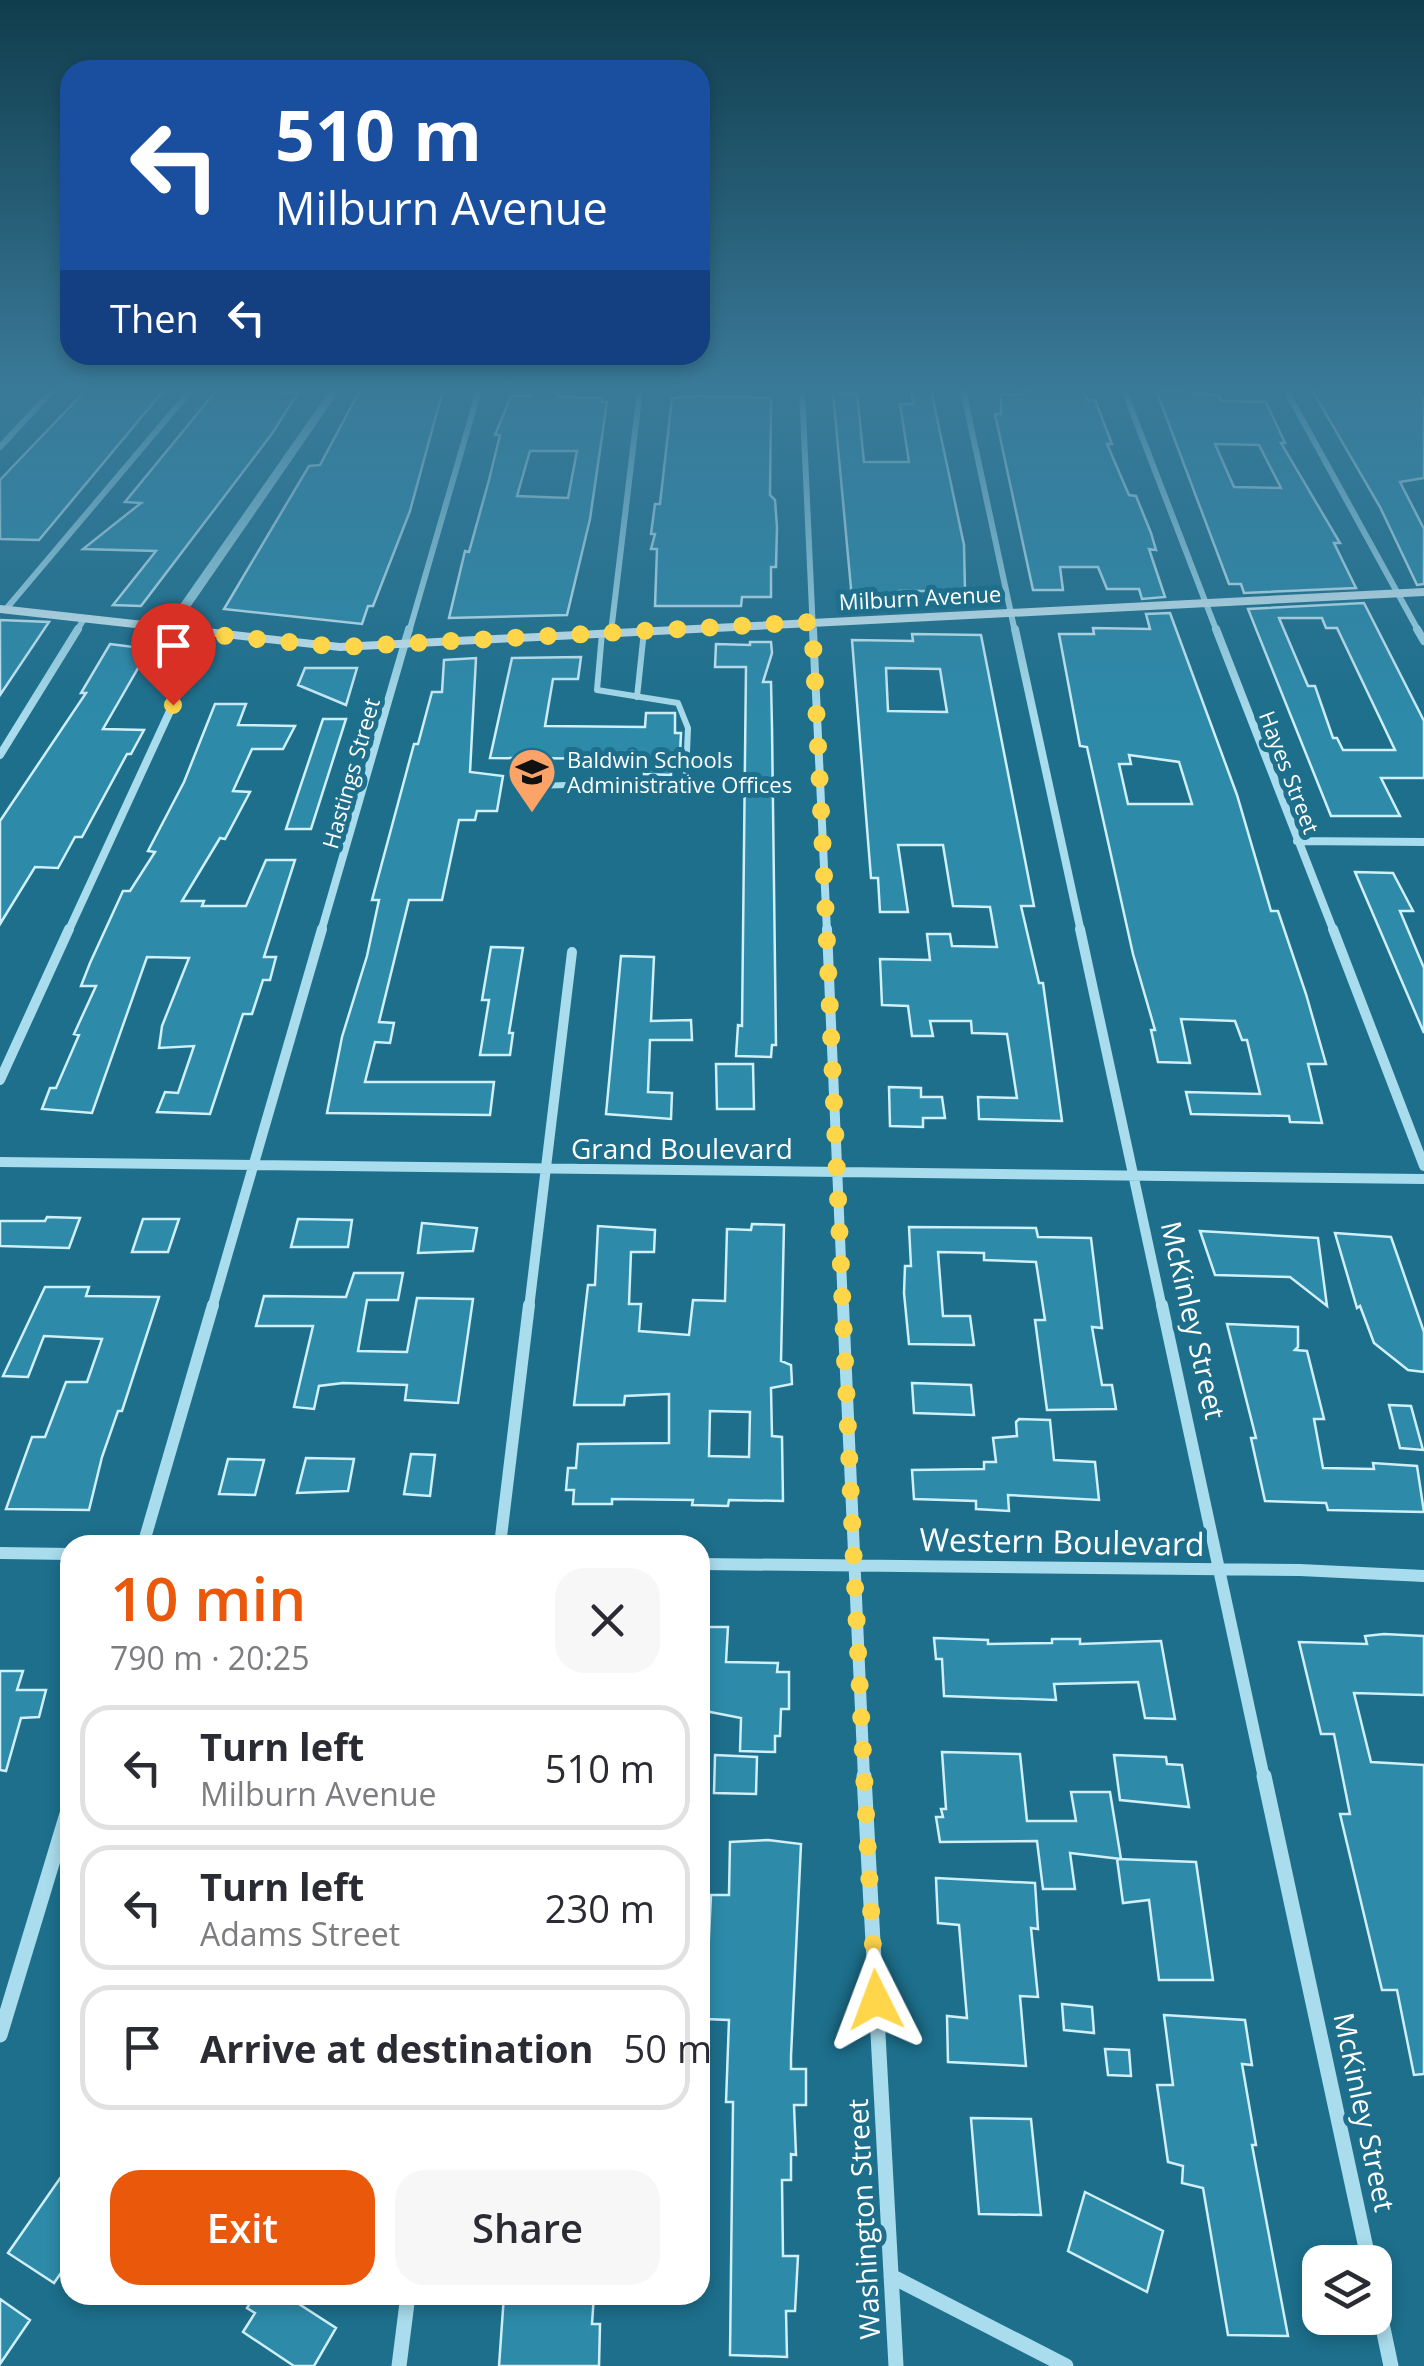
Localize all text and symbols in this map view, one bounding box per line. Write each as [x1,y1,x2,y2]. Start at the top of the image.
text: 510 m [275,86,482,182]
icon: left [110,100,240,230]
text: Milburn Avenue [275,177,608,238]
icon: left [219,290,274,345]
text: Then [110,292,199,344]
street label: Milburn Avenue [838,578,1002,616]
pin [131,603,216,706]
icon: arrive [146,618,201,673]
street label: Hastings Street [314,694,386,852]
street label: Hayes Street [1253,706,1327,838]
place label: Baldwin Schools Administrative Offices [567,744,792,799]
school or university icon: Baldwin Schools Administrative Offices [506,746,558,814]
street label: Grand Boulevard [571,1129,793,1167]
street label: McKinley Street [1153,1217,1235,1423]
street label: Western Boulevard [919,1517,1205,1565]
text: 10 min [110,1557,306,1639]
button: close [555,1568,660,1673]
text: 790 m · 20:25 [110,1636,309,1679]
text: Turn left [200,1720,364,1772]
icon: left [115,1740,170,1795]
text: 510 m [545,1742,655,1794]
text: Milburn Avenue [200,1772,437,1815]
text: Turn left [200,1860,364,1912]
icon: left [115,1880,170,1935]
text: 230 m [545,1882,655,1934]
text: Adams Street [200,1912,400,1955]
position arrow [824,1948,928,2052]
street label: McKinley Street [1325,2009,1405,2215]
icon: arrive [115,2020,170,2075]
text: Arrive at destination [200,2022,594,2074]
text: 50 m [624,2022,712,2074]
street label: Washington Street [838,2098,888,2340]
button: Exit [110,2170,375,2285]
button: Share [395,2170,660,2285]
map controls [1302,2245,1392,2335]
button: layers [1302,2245,1392,2335]

